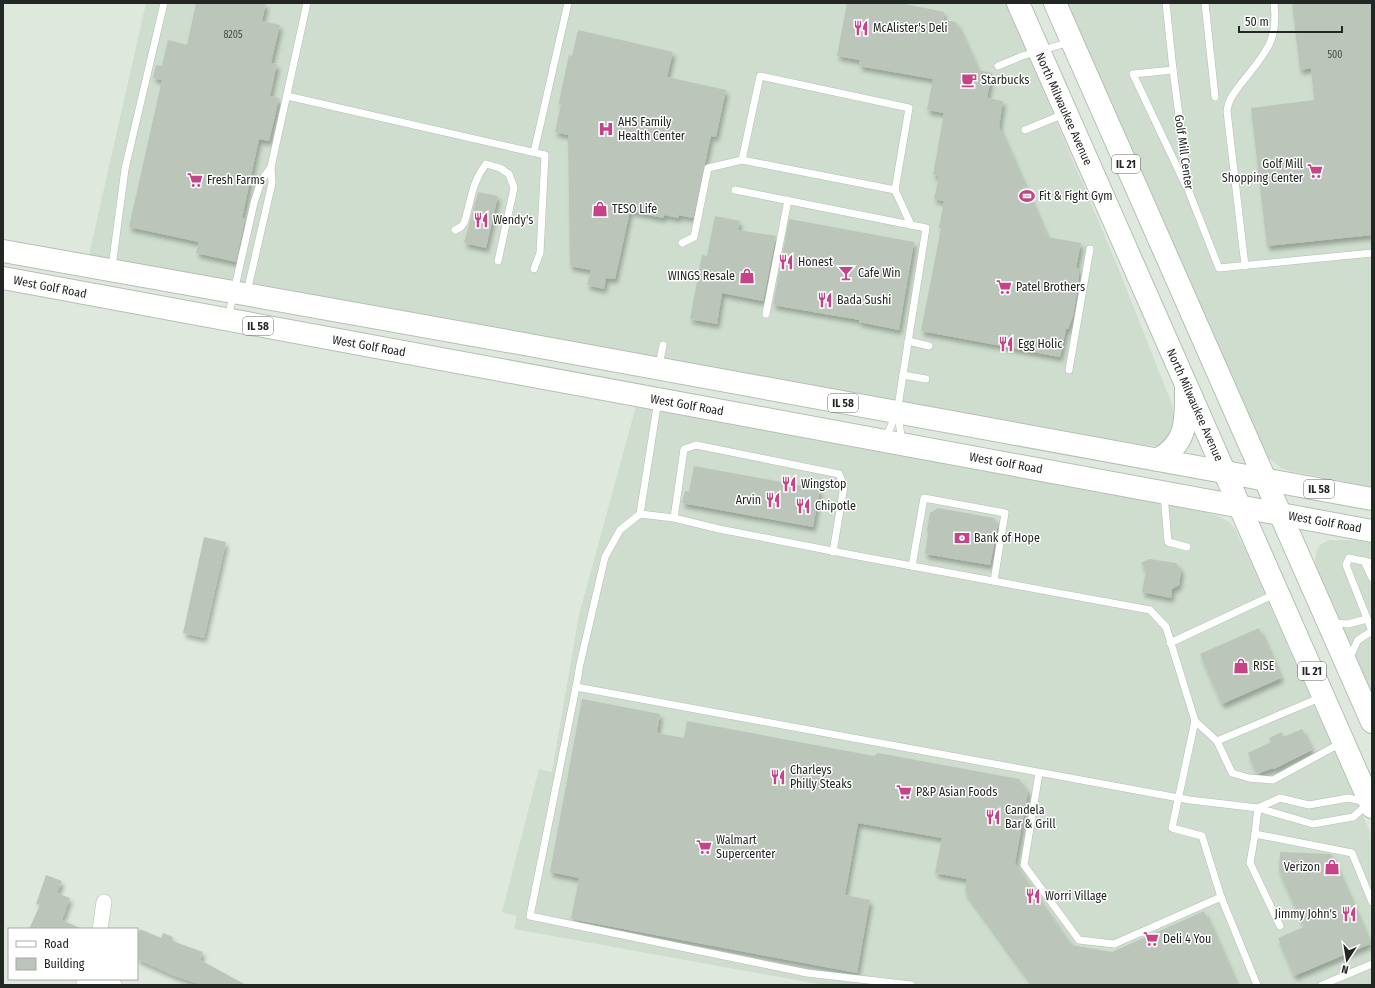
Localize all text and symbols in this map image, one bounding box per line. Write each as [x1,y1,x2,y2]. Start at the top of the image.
scale bar [1239,8,1342,34]
text: 50 m [1245,15,1269,29]
restaurant icon: McAlister's Deli [852,19,870,37]
place label: McAlister's Deli [873,21,948,35]
house number: 8205 [223,29,243,41]
house number: 500 [1327,49,1343,61]
street label: North Milwaukee Avenue [1033,51,1095,167]
cafe icon: Starbucks [960,71,978,89]
place label: Starbucks [981,73,1029,87]
street label: Golf Mill Center [1172,114,1196,191]
place label: AHS Family Health Center [618,115,686,143]
hospital icon: AHS Family Health Center [597,120,615,138]
road number: IL 21 [1112,155,1140,173]
place label: Golf Mill Shopping Center [1222,157,1304,185]
supermarket icon: Golf Mill Shopping Center [1306,162,1324,180]
supermarket icon: Fresh Farms [186,171,204,189]
place label: Fresh Farms [207,173,265,187]
sports icon: Fit & Fight Gym [1018,187,1036,205]
place label: Fit & Fight Gym [1039,189,1113,203]
shop icon: TESO Life [591,200,609,218]
place label: TESO Life [612,202,657,216]
restaurant icon: Wendy's [472,211,490,229]
place label: Wendy's [493,213,533,227]
restaurant icon: Honest [777,253,795,271]
place label: Honest [798,255,833,269]
bar icon: Cafe Win [837,264,855,282]
place label: Cafe Win [858,266,901,280]
shop icon: WINGS Resale [738,267,756,285]
place label: WINGS Resale [668,269,735,283]
street label: West Golf Road [12,273,88,301]
supermarket icon: Patel Brothers [995,278,1013,296]
place label: Patel Brothers [1016,280,1085,294]
restaurant icon: Bada Sushi [816,291,834,309]
place label: Bada Sushi [837,293,891,307]
road number: IL 58 [243,317,273,335]
street label: West Golf Road [331,333,407,359]
restaurant icon: Egg Holic [997,335,1015,353]
place label: Egg Holic [1018,337,1062,351]
street label: North Milwaukee Avenue [1164,347,1226,463]
street label: West Golf Road [649,392,725,418]
road number: IL 58 [828,394,858,412]
street label: West Golf Road [968,450,1044,476]
restaurant icon: Wingstop [780,475,798,493]
place label: Wingstop [801,477,846,491]
road number: IL 58 [1304,480,1334,498]
restaurant icon: Arvin [764,491,782,509]
place label: Arvin [736,493,761,507]
restaurant icon: Chipotle [794,497,812,515]
place label: Chipotle [815,499,856,513]
street label: West Golf Road [1287,509,1363,535]
bank icon: Bank of Hope [953,529,971,547]
place label: Bank of Hope [974,531,1040,545]
shop icon: RISE [1232,657,1250,675]
place label: RISE [1253,659,1275,673]
road number: IL 21 [1298,662,1326,680]
place label: Charleys Philly Steaks [790,763,852,791]
restaurant icon: Charleys Philly Steaks [769,768,787,786]
supermarket icon: P&P Asian Foods [895,783,913,801]
place label: P&P Asian Foods [916,785,997,799]
place label: Candela Bar & Grill [1005,803,1056,831]
restaurant icon: Candela Bar & Grill [984,808,1002,826]
place label: Walmart Supercenter [716,833,776,861]
supermarket icon: Walmart Supercenter [695,838,713,856]
shop icon: Verizon [1323,858,1341,876]
place label: Verizon [1284,860,1320,874]
restaurant icon: Worri Village [1024,887,1042,905]
place label: Worri Village [1045,889,1107,903]
restaurant icon: Jimmy John's [1340,905,1358,923]
place label: Jimmy John's [1275,907,1337,921]
legend [8,928,138,980]
supermarket icon: Deli 4 You [1142,930,1160,948]
place label: Deli 4 You [1163,932,1211,946]
text: Road [44,937,69,951]
north arrow [1327,940,1367,980]
text: Building [44,957,85,971]
text: N [1340,962,1350,976]

